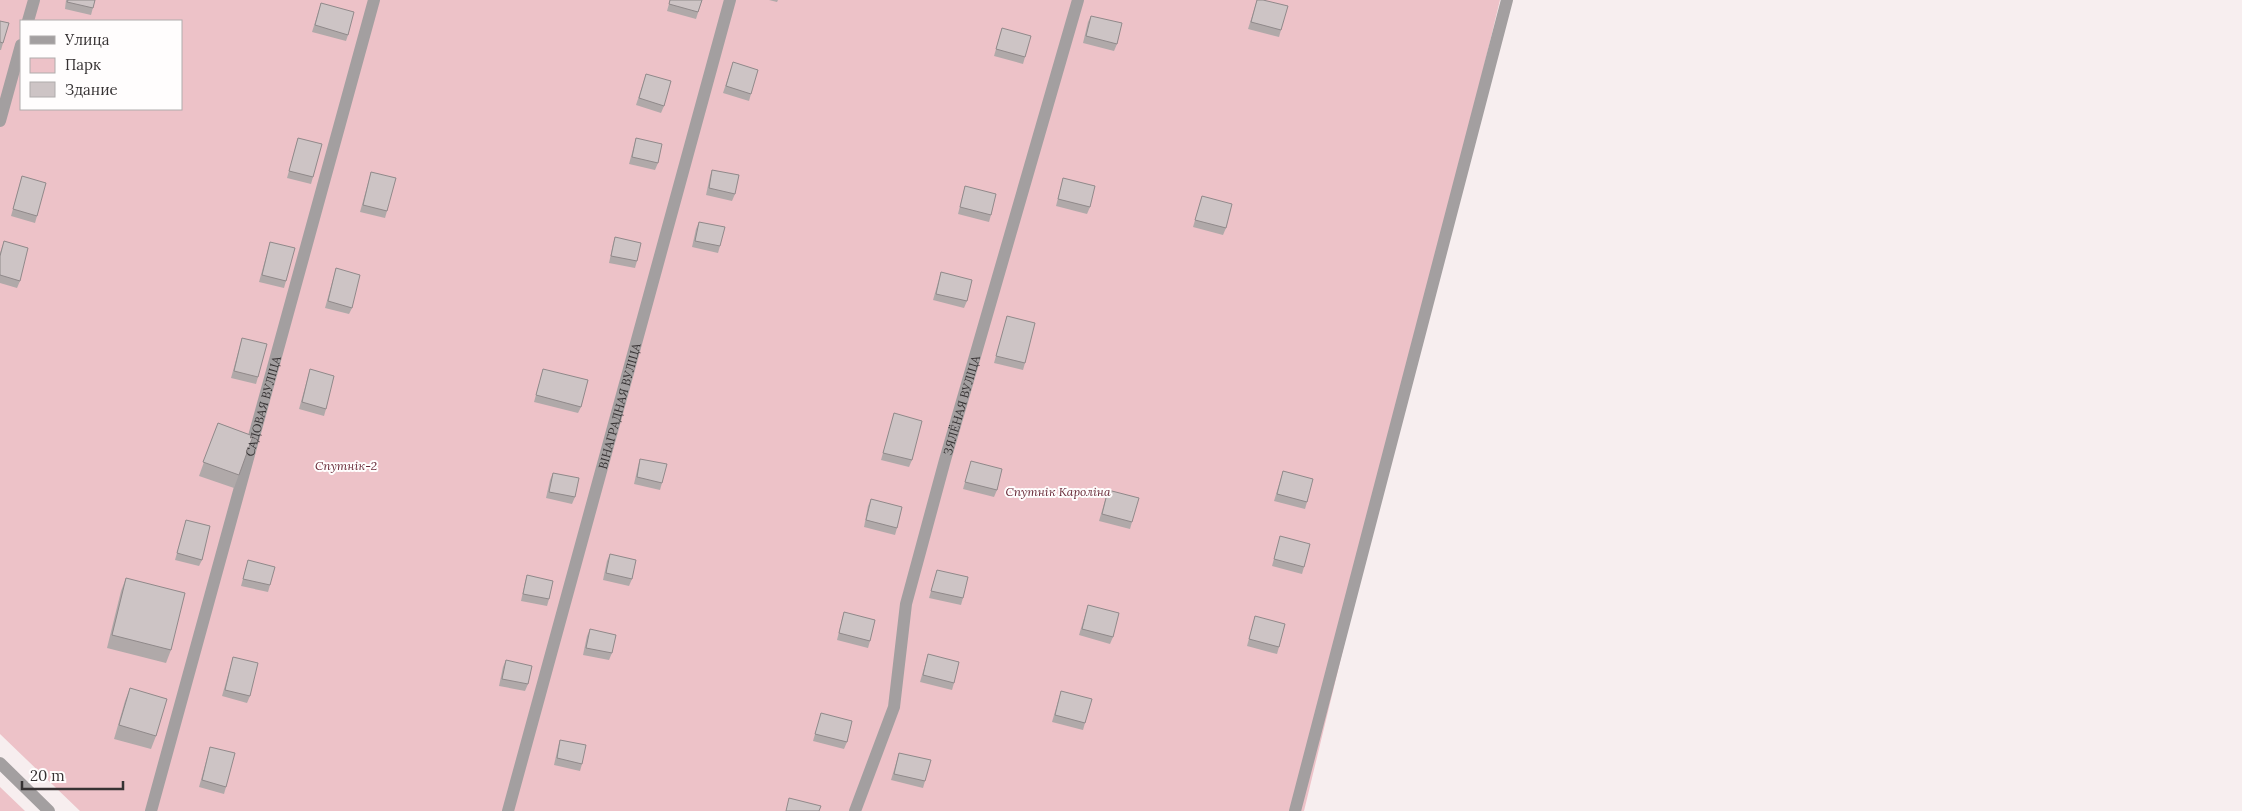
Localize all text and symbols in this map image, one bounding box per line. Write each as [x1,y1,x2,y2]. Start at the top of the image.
legend [20,20,182,110]
text: Улица [64,30,110,49]
text: Парк [65,55,101,74]
text: Здание [65,80,118,99]
street label: ВІНАГРАДНАЯ ВУЛІЦА [595,341,643,471]
street label: ЗЯЛЁНАЯ ВУЛІЦА [939,353,983,457]
street label: САДОВАЯ ВУЛІЦА [241,354,283,458]
park label: Спутнік-2 [315,458,377,473]
park label: Спутнік Кароліна [1005,484,1111,499]
scale bar [22,758,124,790]
text: 20 m [30,766,65,785]

